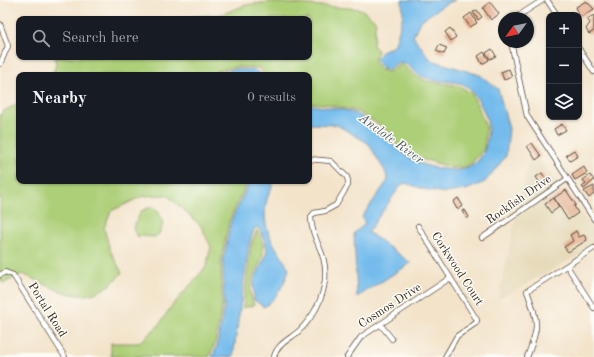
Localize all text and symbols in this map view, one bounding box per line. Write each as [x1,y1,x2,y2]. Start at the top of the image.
north arrow [498,12,534,48]
map controls [546,12,582,120]
button: + [546,12,582,48]
search box [16,16,312,60]
icon: search [30,27,52,49]
text: Search here [62,31,139,46]
button: − [546,48,582,84]
button: layers [546,84,582,120]
text: Nearby [32,90,87,107]
text: 0 results [247,91,296,104]
water label: Anclote River [356,111,426,167]
street label: Rockfish Drive [484,173,554,227]
street label: Corkwood Court [429,230,485,308]
street label: Portal Road [26,281,68,339]
street label: Cosmos Drive [357,281,424,331]

